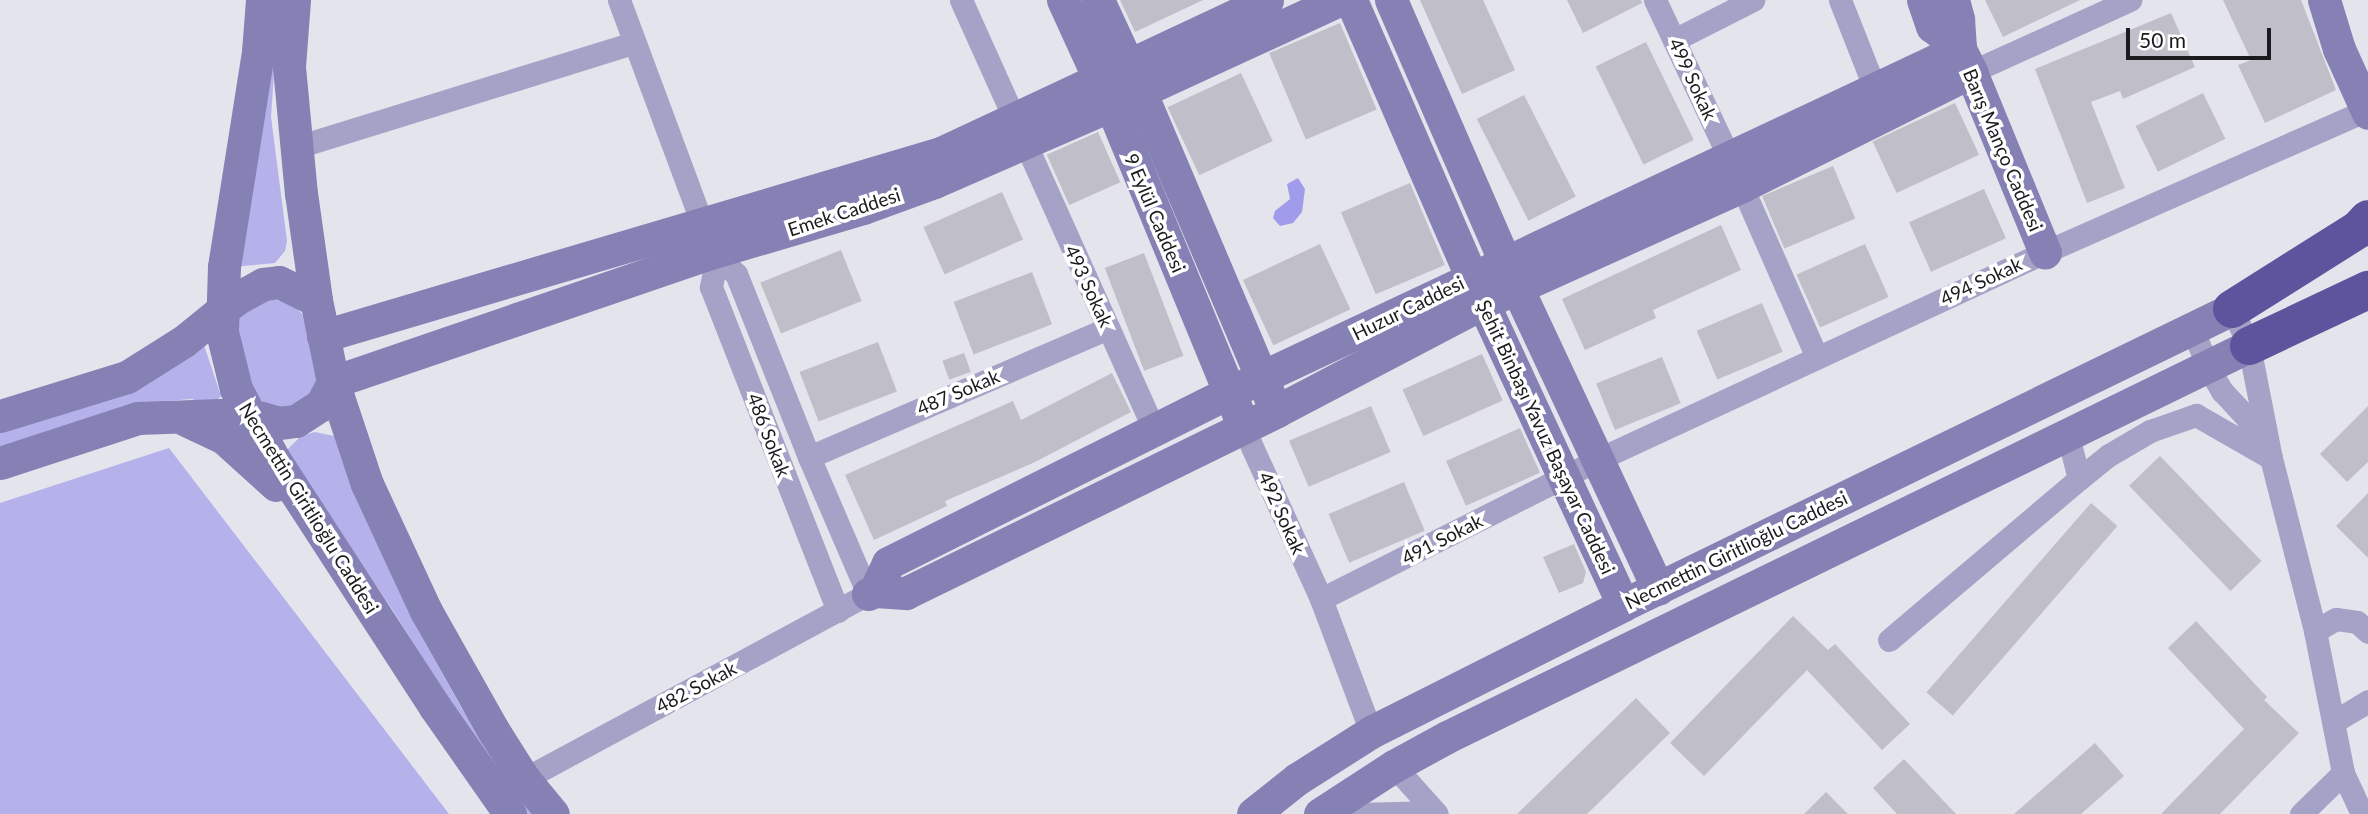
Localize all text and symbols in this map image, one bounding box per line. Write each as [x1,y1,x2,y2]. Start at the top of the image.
scale bar [2130,14,2275,58]
text: 50 m [2139,27,2186,52]
street label: 499 Sokak [1664,34,1722,124]
street label: Barış Manço Caddesi [1958,65,2048,235]
street label: 9 Eylül Caddesi [1120,150,1190,276]
street label: Emek Caddesi [785,183,903,241]
street label: 493 Sokak [1060,241,1118,331]
street label: 494 Sokak [1936,252,2026,310]
street label: Huzur Caddesi [1348,271,1468,345]
street label: Şehit Binbaşı Yavuz Başayar Caddesi [1472,296,1620,578]
street label: 487 Sokak [913,364,1003,420]
street label: 486 Sokak [743,390,795,480]
street label: Necmettin Giritlioğlu Caddesi [235,398,383,618]
street label: 492 Sokak [1254,468,1310,558]
street label: Necmettin Giritlioğlu Caddesi [1621,486,1851,614]
street label: 491 Sokak [1398,509,1486,569]
street label: 482 Sokak [652,656,740,718]

